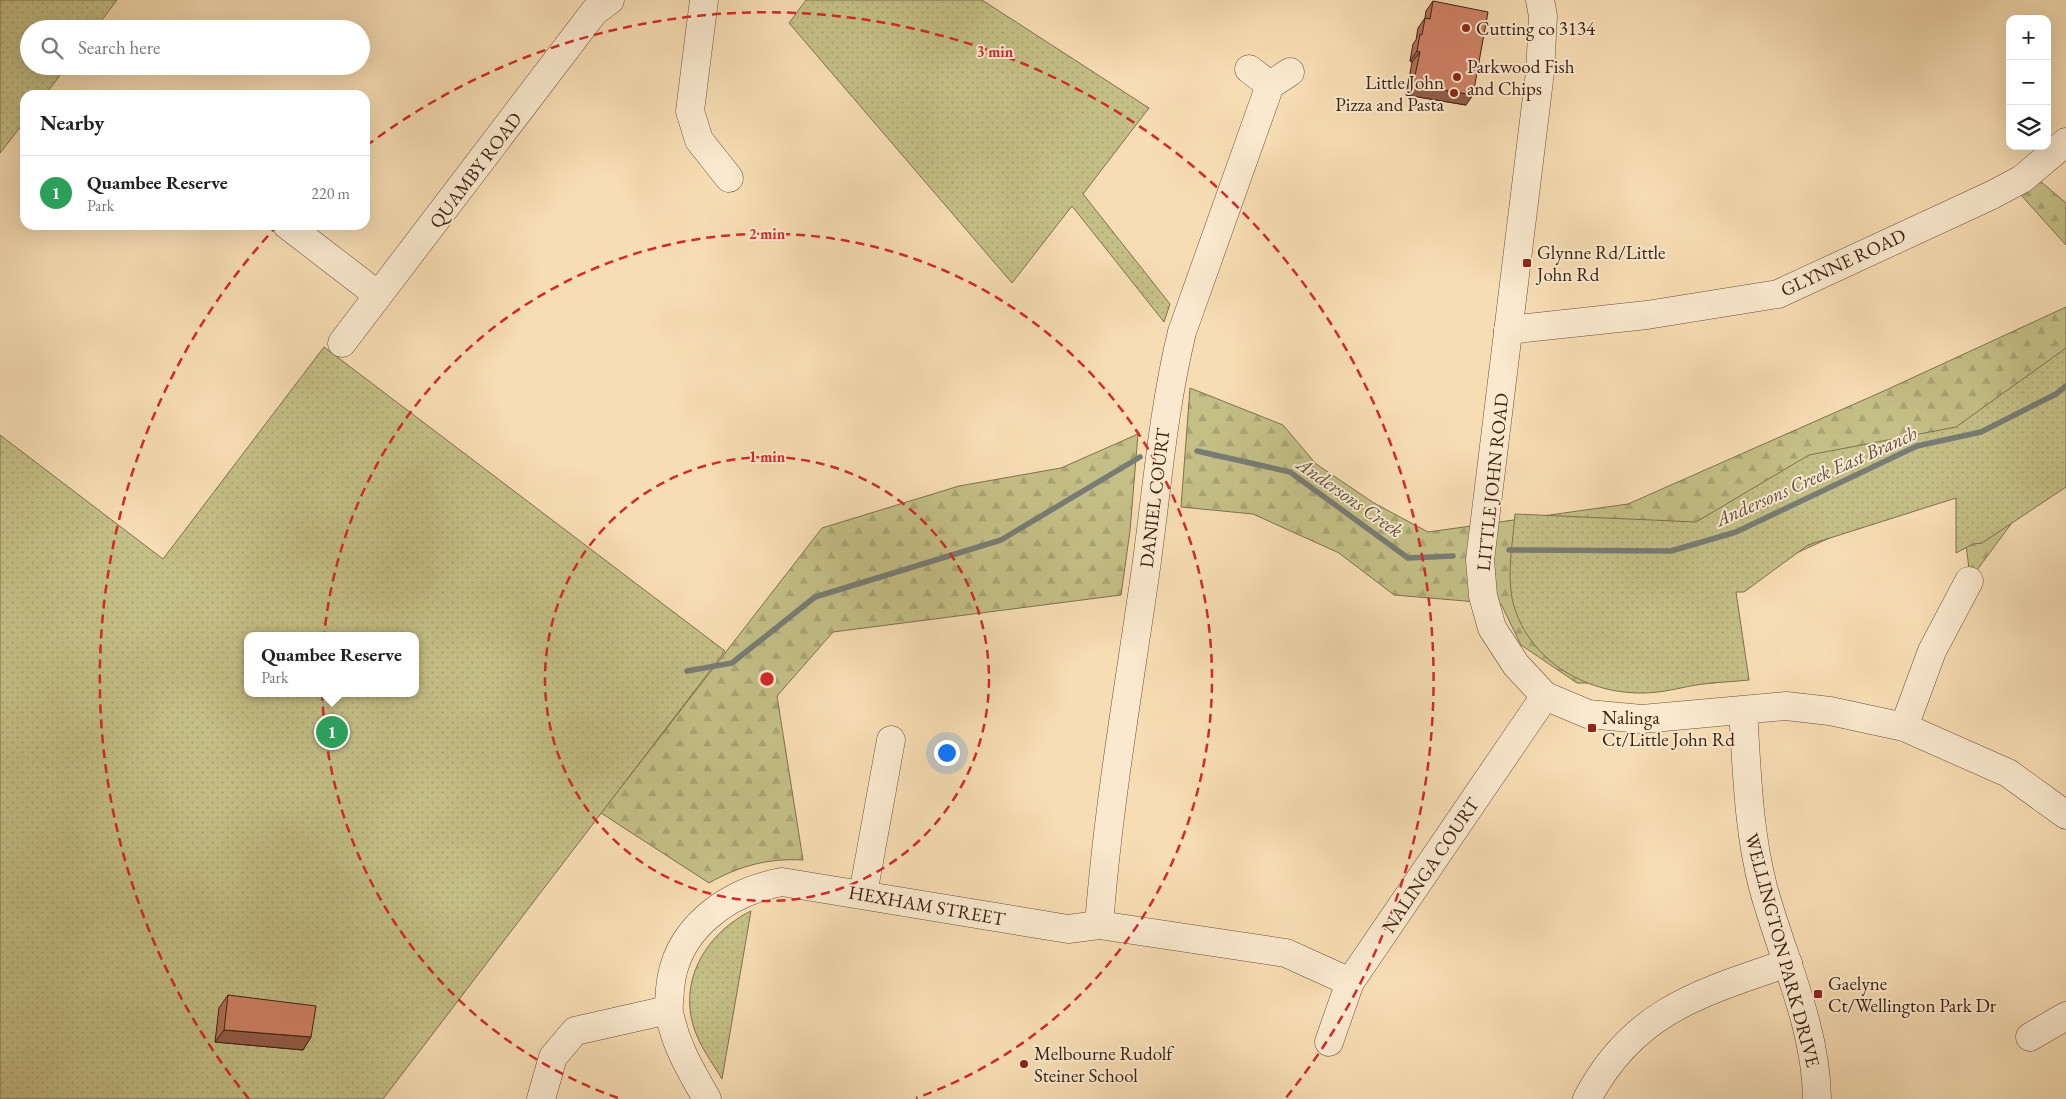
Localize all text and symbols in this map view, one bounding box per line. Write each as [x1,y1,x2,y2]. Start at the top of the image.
map controls [2006,15,2051,150]
button: + [2006,15,2051,60]
place label: Cutting co 3134 [1476,16,1596,41]
search box [20,20,370,75]
marker: Cutting co 3134 [1460,22,1472,34]
icon: search [38,34,66,62]
text: Search here [78,35,160,60]
text: 3 min [977,42,1014,61]
place label: Parkwood Fish and Chips [1467,54,1575,101]
button: − [2006,60,2051,105]
place label: Little John Pizza and Pasta [1335,70,1444,117]
marker: Parkwood Fish and Chips [1451,71,1463,83]
marker: Little John Pizza and Pasta [1448,87,1460,99]
button: layers [2006,105,2051,150]
street label: QUAMBY ROAD [424,107,527,233]
text: Nearby [40,109,104,136]
text: Quambee Reserve [87,170,228,195]
text: 1 [52,183,60,204]
text: 220 m [311,183,350,204]
text: Park [87,195,114,216]
street label: GLYNNE ROAD [1777,222,1910,302]
text: 2 min [749,224,786,243]
place label: Glynne Rd/Little John Rd [1535,240,1665,287]
marker: Glynne Rd/Little John Rd [1521,257,1533,269]
street label: LITTLE JOHN ROAD [1471,392,1514,572]
water label: Andersons Creek East Branch [1709,420,1921,533]
street label: DANIEL COURT [1134,427,1175,569]
text: 1 min [749,447,786,466]
water label: Andersons Creek [1290,450,1408,543]
popup [244,632,419,697]
text: Quambee Reserve [261,642,402,667]
text: Park [261,667,288,688]
centre of rings [758,670,776,688]
place label: Nalinga Ct/Little John Rd [1602,705,1735,752]
pin: 1 [316,713,348,751]
marker: Nalinga Ct/Little John Rd [1586,722,1598,734]
your location [934,740,960,766]
street label: NALINGA COURT [1376,793,1485,938]
street label: WELLINGTON PARK DRIVE [1739,830,1826,1070]
street label: HEXHAM STREET [847,879,1007,932]
place label: Gaelyne Ct/Wellington Park Dr [1828,971,1997,1018]
marker: Gaelyne Ct/Wellington Park Dr [1812,988,1824,1000]
place label: Melbourne Rudolf Steiner School [1034,1041,1174,1088]
marker: Melbourne Rudolf Steiner School [1018,1058,1030,1070]

